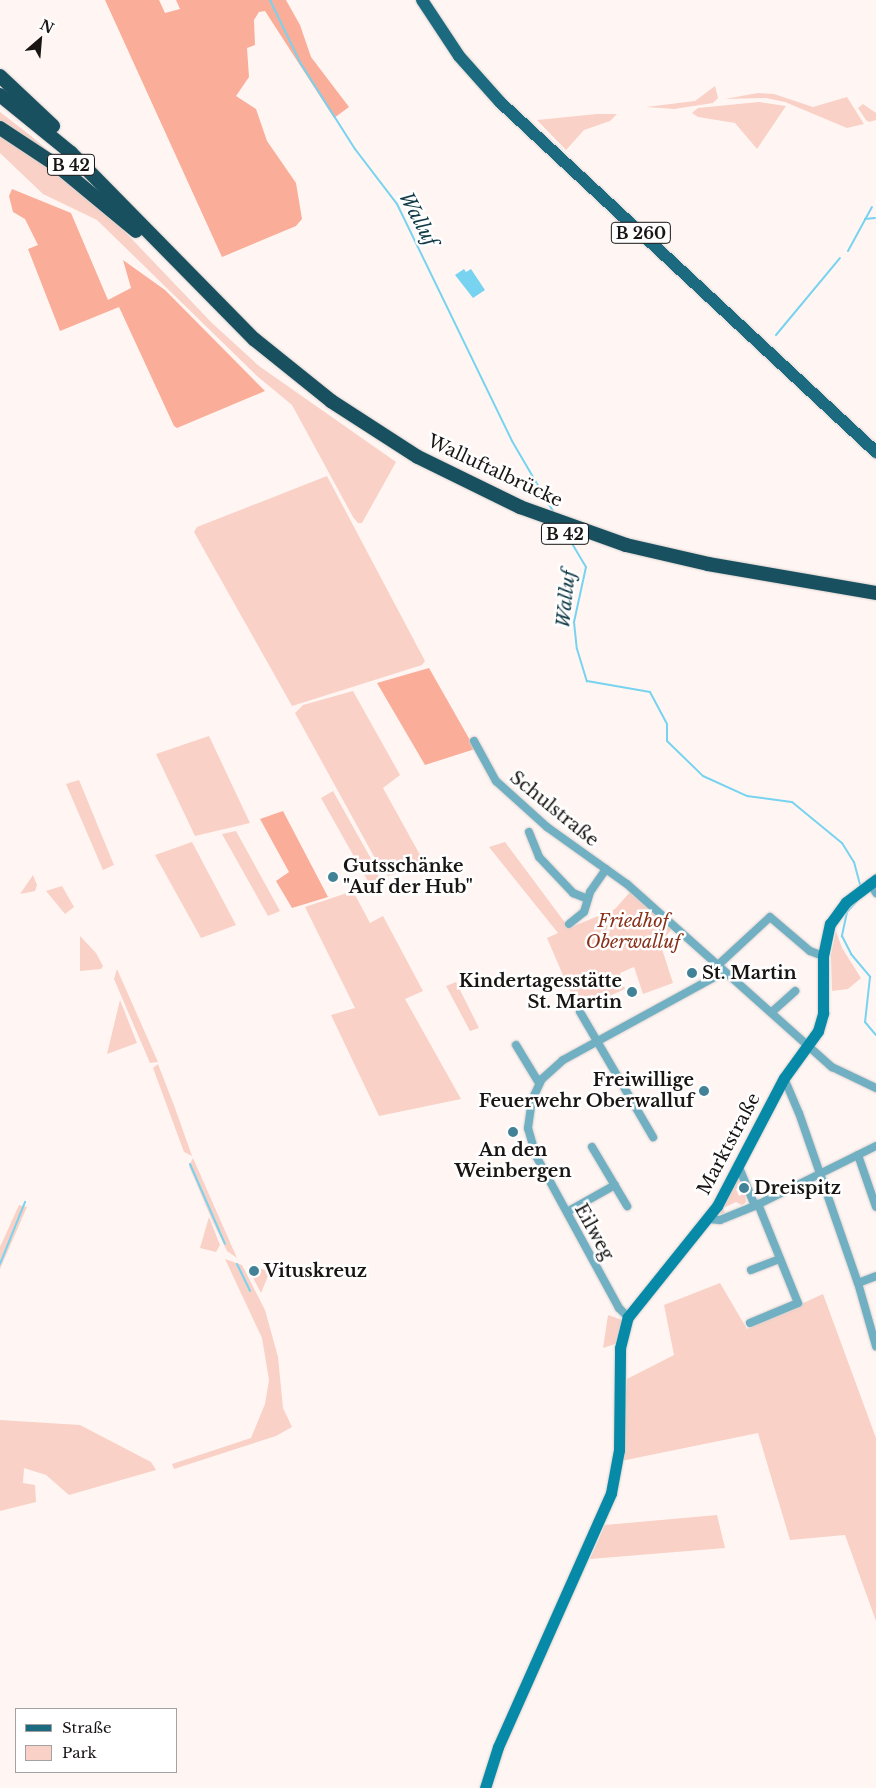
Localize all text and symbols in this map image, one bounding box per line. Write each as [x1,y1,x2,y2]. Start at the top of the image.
north arrow [15,15,65,65]
text: N [37,16,57,38]
road number: B 42 [46,152,96,178]
water label: Walluf [394,188,442,250]
road number: B 260 [610,220,672,247]
street label: Walluftalbrücke [424,430,566,512]
road number: B 42 [540,520,590,548]
water label: Walluf [552,569,580,629]
street label: Schulstraße [505,767,603,851]
place label: Gutsschänke "Auf der Hub" [343,856,473,899]
marker: Gutsschänke "Auf der Hub" [327,871,339,883]
park label: Friedhof Oberwalluf [586,911,680,954]
place label: St. Martin [702,962,797,984]
marker: St. Martin [686,967,698,979]
place label: Kindertagesstätte St. Martin [459,971,622,1014]
marker: Kindertagesstätte St. Martin [626,986,638,998]
place label: Freiwillige Feuerwehr Oberwalluf [478,1070,694,1112]
marker: Freiwillige Feuerwehr Oberwalluf [698,1085,710,1097]
street label: Marktstraße [693,1089,765,1199]
marker: An den Weinbergen [507,1126,519,1138]
place label: An den Weinbergen [455,1140,571,1182]
place label: Dreispitz [754,1177,841,1199]
marker: Dreispitz [738,1182,750,1194]
street label: Eilweg [570,1200,618,1264]
place label: Vituskreuz [264,1260,367,1282]
marker: Vituskreuz [248,1265,260,1277]
legend [15,1708,178,1773]
text: Straße [62,1718,112,1737]
text: Park [62,1743,97,1762]

